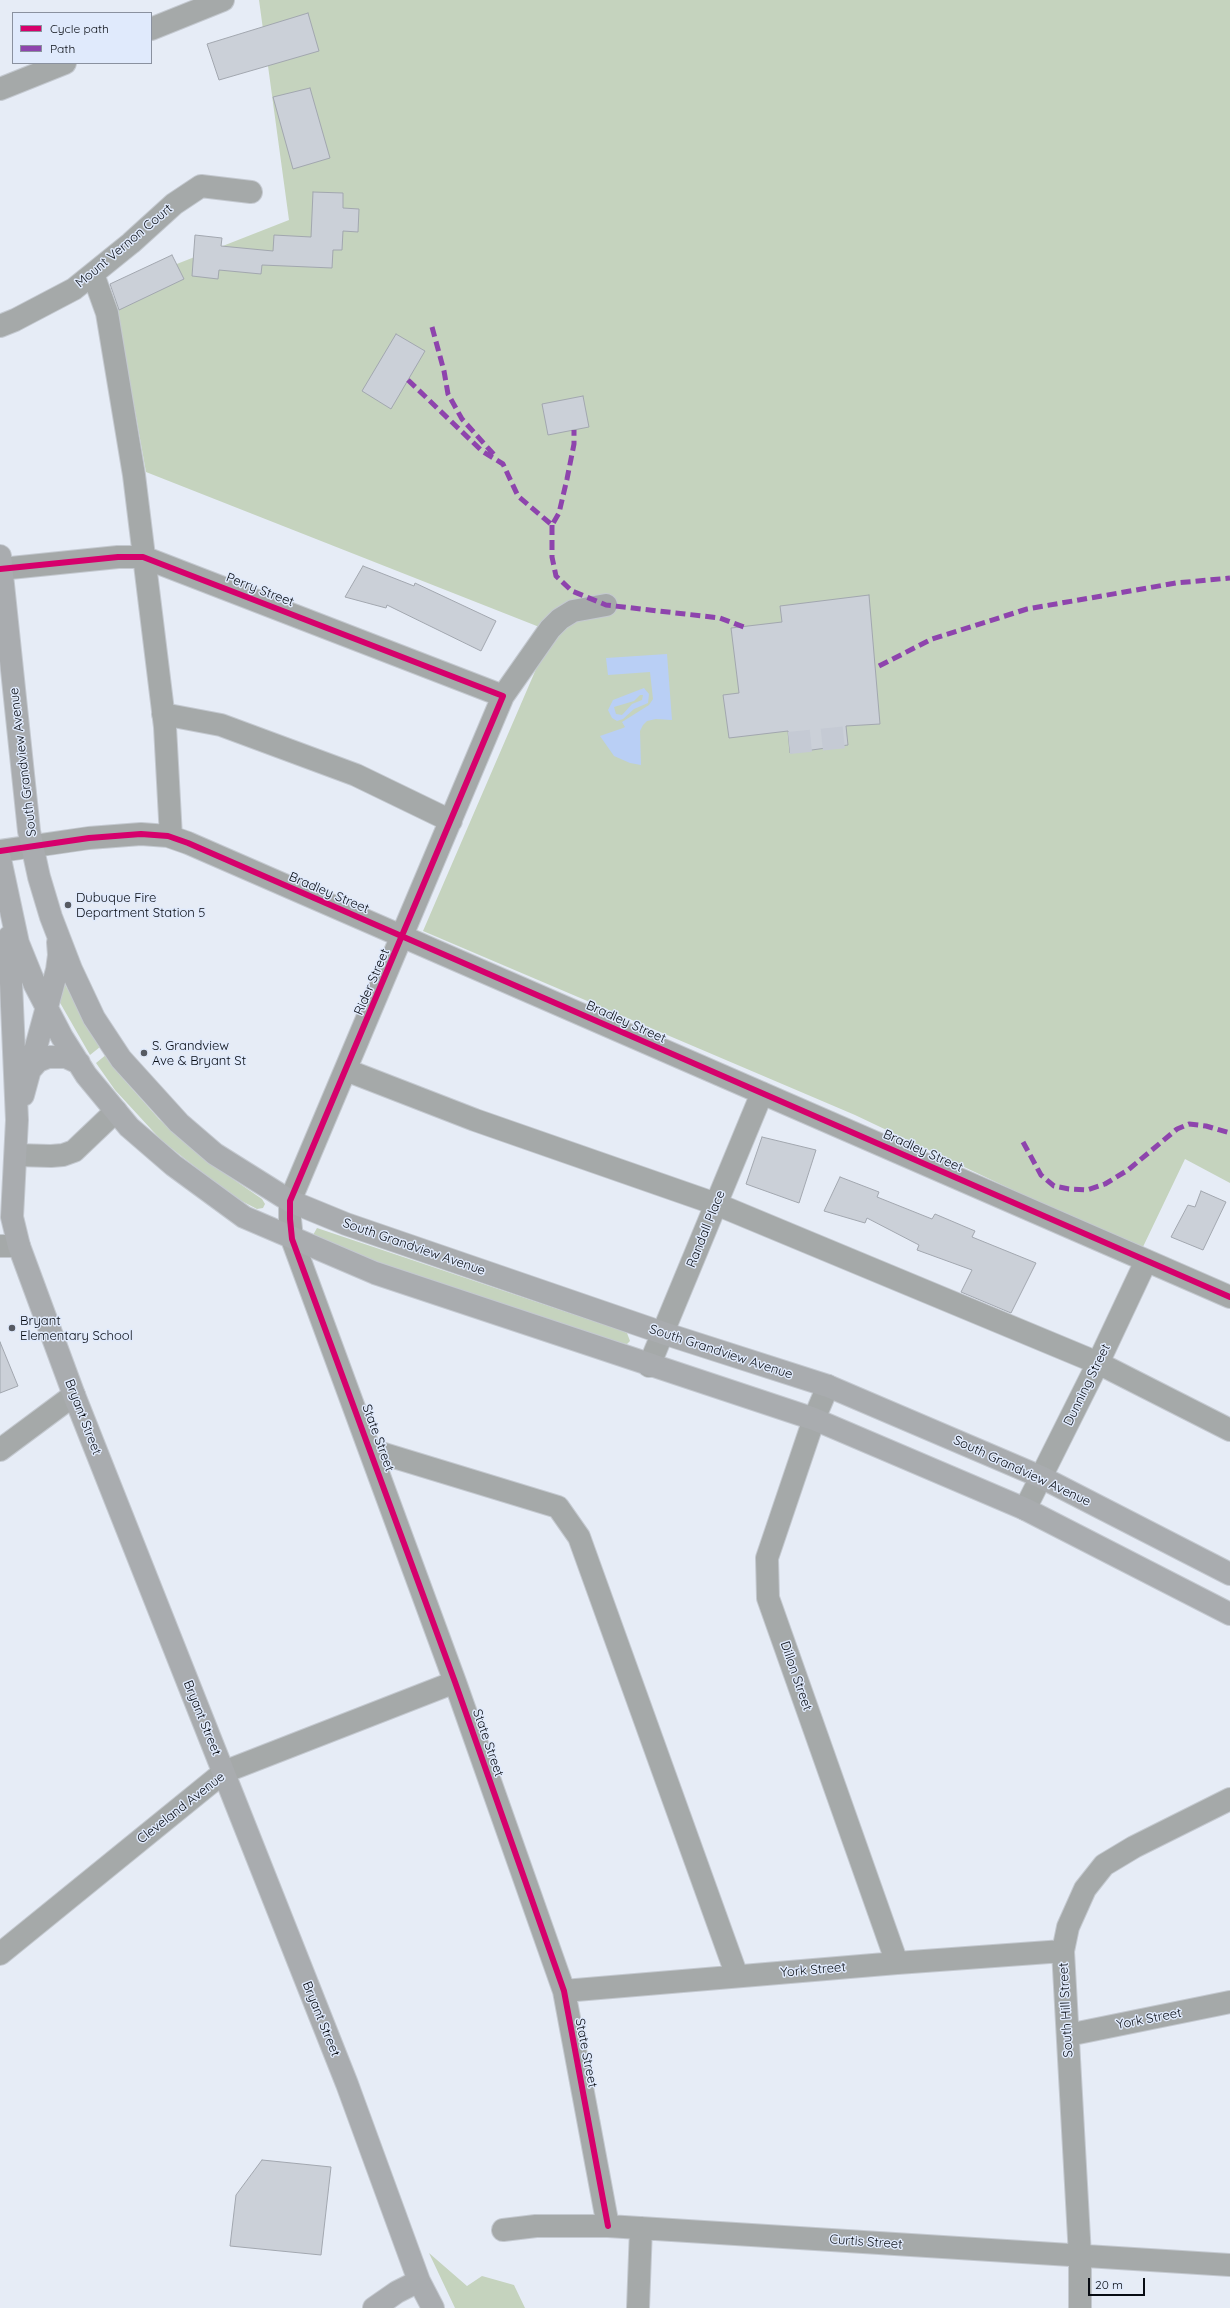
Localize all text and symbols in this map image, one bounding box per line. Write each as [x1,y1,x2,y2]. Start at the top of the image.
legend [12,12,152,64]
text: Cycle path [50,21,109,36]
text: Path [50,41,75,56]
street label: Mount Vernon Court [72,201,176,291]
street label: Perry Street [224,570,296,610]
street label: South Grandview Avenue [6,687,40,837]
street label: Bradley Street [287,869,371,917]
place label: Dubuque Fire Department Station 5 [76,890,205,921]
marker: Dubuque Fire Department Station 5 [63,900,73,910]
street label: Rider Street [351,946,393,1018]
street label: Bradley Street [584,997,668,1047]
place label: S. Grandview Ave & Bryant St [152,1038,246,1069]
marker: S. Grandview Ave & Bryant St [139,1048,149,1058]
street label: Bradley Street [881,1126,965,1176]
street label: Randall Place [683,1188,729,1270]
street label: South Grandview Avenue [341,1215,487,1279]
place label: Bryant Elementary School [20,1313,133,1344]
street label: South Grandview Avenue [647,1321,795,1383]
marker: Bryant Elementary School [7,1323,17,1333]
street label: Dunning Street [1060,1341,1114,1429]
street label: Bryant Street [61,1377,105,1457]
street label: State Street [359,1402,397,1474]
street label: South Grandview Avenue [951,1432,1093,1510]
street label: Dillon Street [777,1639,815,1713]
street label: Bryant Street [180,1678,224,1758]
street label: State Street [469,1707,507,1779]
street label: Cleveland Avenue [134,1769,228,1847]
street label: York Street [780,1959,846,1981]
street label: South Hill Street [1056,1962,1076,2058]
street label: Bryant Street [299,1979,343,2059]
street label: York Street [1115,2005,1183,2033]
street label: State Street [572,2017,600,2089]
street label: Curtis Street [829,2232,903,2252]
scale bar [1090,2270,1147,2296]
text: 20 m [1095,2277,1123,2292]

